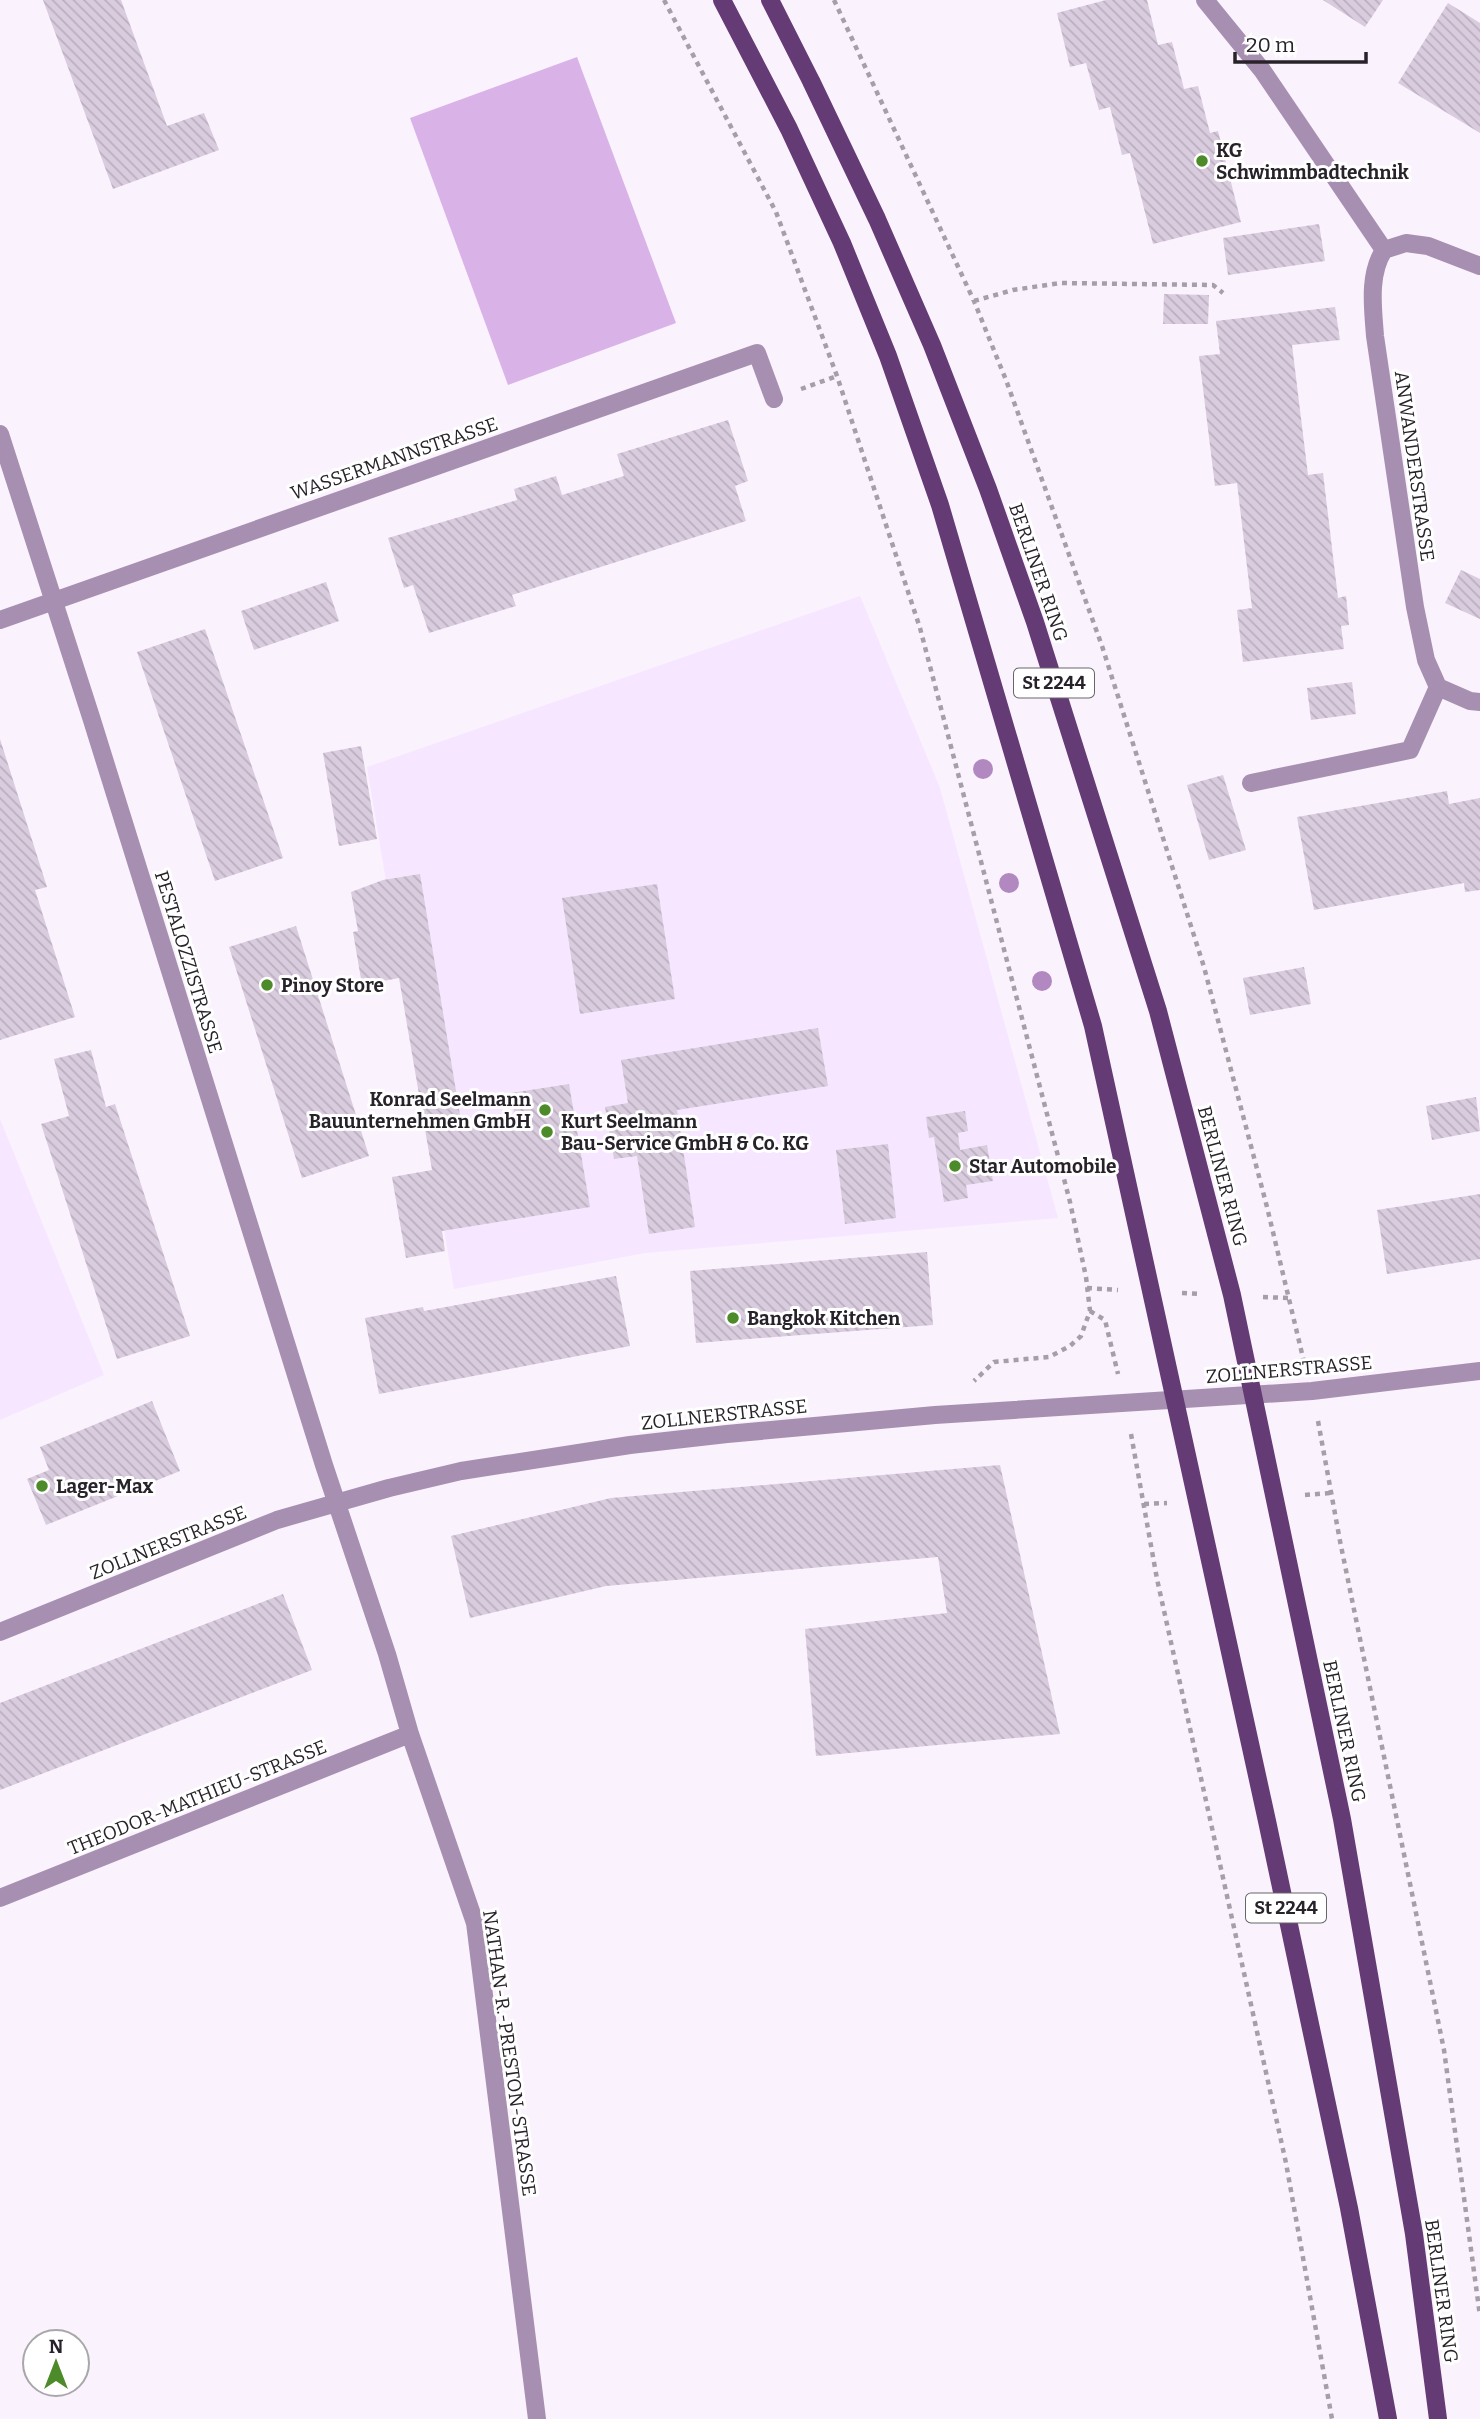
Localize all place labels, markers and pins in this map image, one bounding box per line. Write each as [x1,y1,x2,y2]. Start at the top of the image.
place label: KG Schwimmbadtechnik [1216,139,1410,184]
marker: KG Schwimmbadtechnik [1194,153,1210,169]
place label: Pinoy Store [281,974,384,997]
marker: Pinoy Store [259,977,275,993]
place label: Konrad Seelmann Bauunternehmen GmbH [309,1088,532,1133]
marker: Konrad Seelmann Bauunternehmen GmbH [537,1102,553,1118]
place label: Kurt Seelmann Bau-Service GmbH & Co. KG [561,1110,809,1155]
marker: Kurt Seelmann Bau-Service GmbH & Co. KG [539,1124,555,1140]
place label: Star Automobile [969,1155,1117,1178]
marker: Star Automobile [947,1158,963,1174]
place label: Bangkok Kitchen [747,1307,901,1330]
marker: Bangkok Kitchen [725,1310,741,1326]
place label: Lager-Max [56,1475,154,1498]
marker: Lager-Max [34,1478,50,1494]

